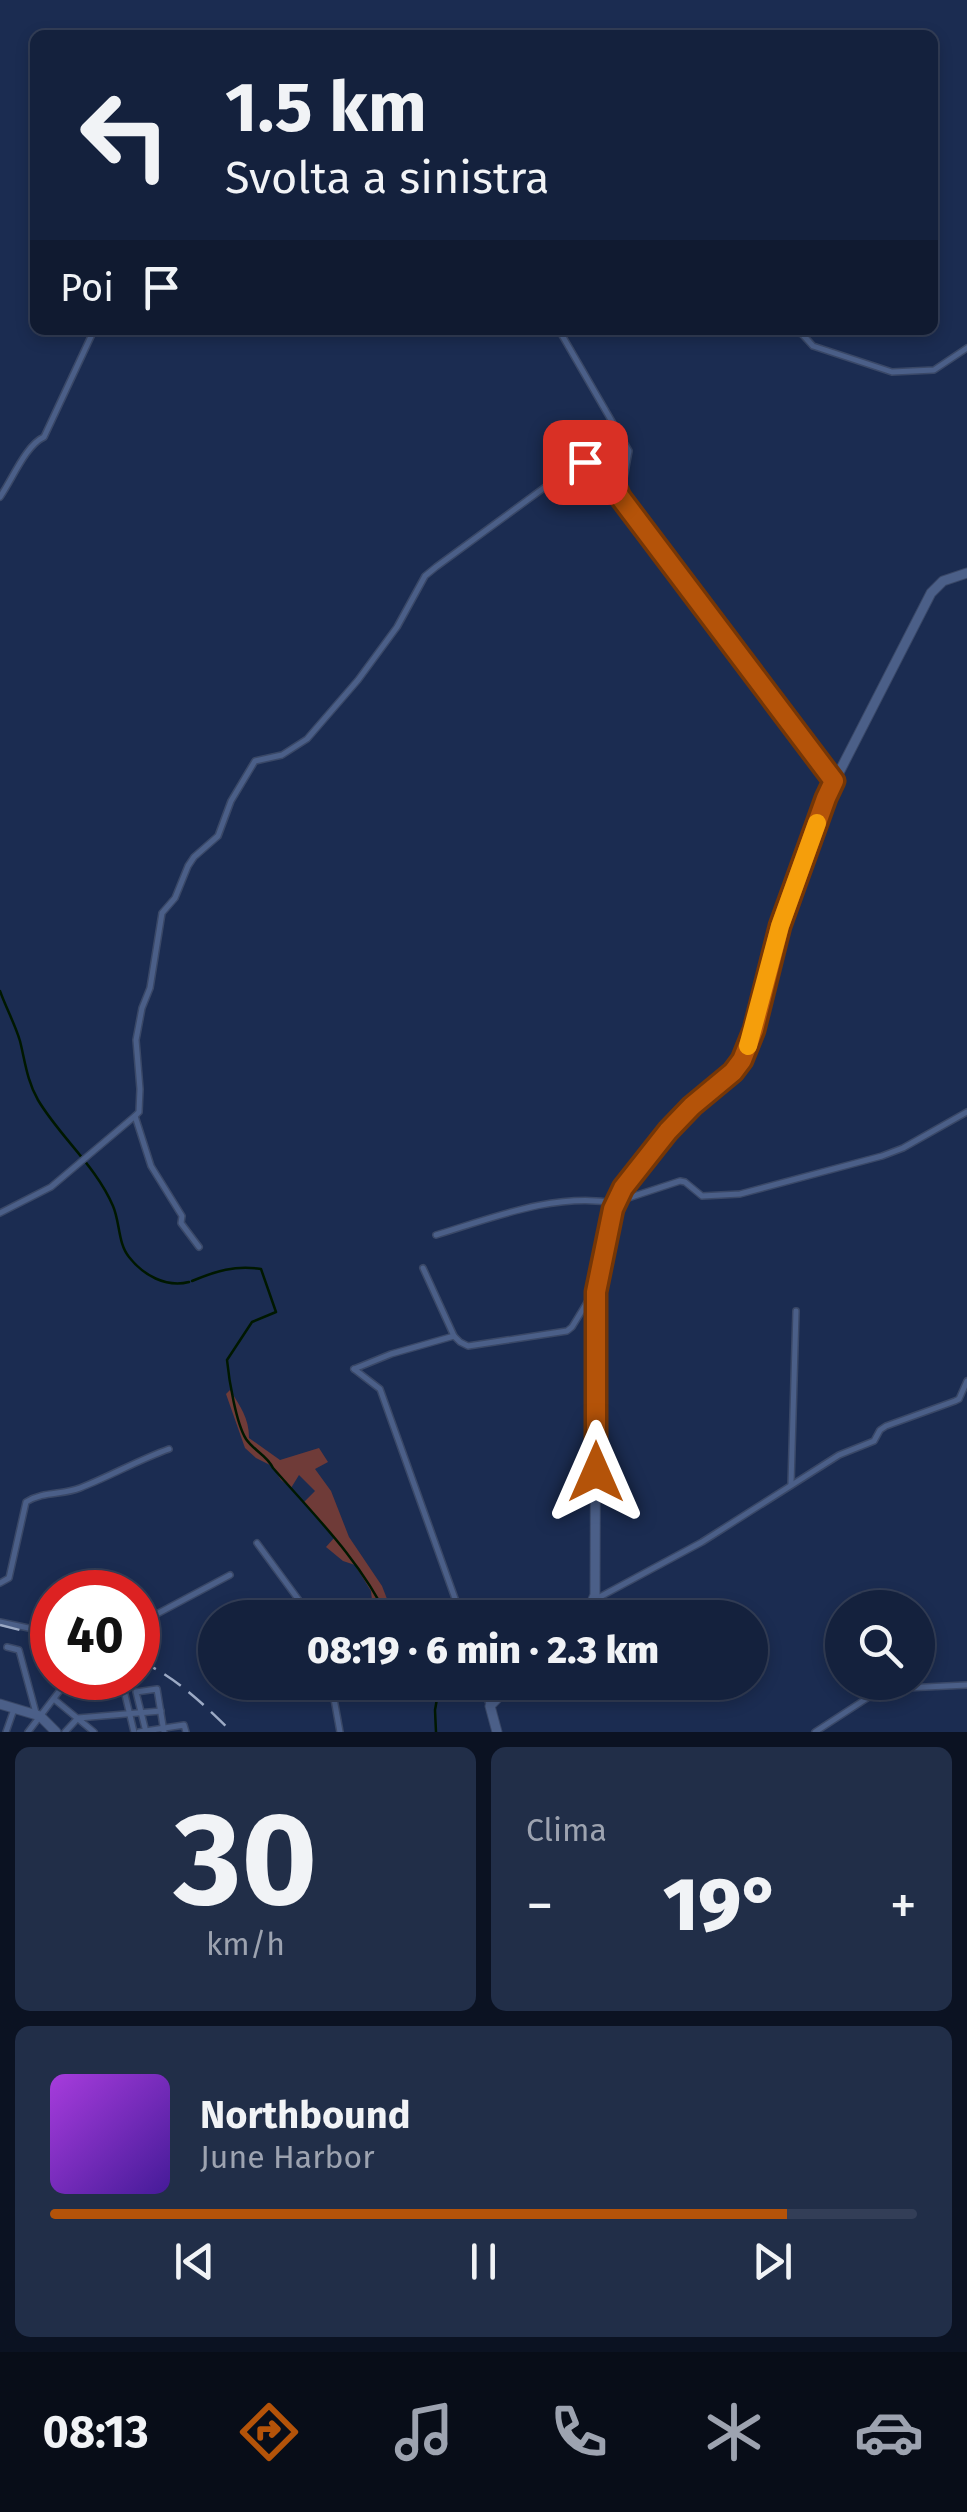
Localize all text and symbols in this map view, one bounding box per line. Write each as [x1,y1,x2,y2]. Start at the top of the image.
text: 1.5 km [225,66,427,150]
icon: left [60,70,190,200]
text: Svolta a sinistra [225,151,550,205]
icon: arrive [134,260,189,315]
text: Poi [60,265,114,311]
pin [543,420,628,505]
icon: arrive [558,435,613,490]
position arrow [544,1420,648,1524]
speed limit sign: 40 [30,1570,160,1700]
map controls [825,1590,935,1700]
button: search [825,1590,935,1700]
text: 08:19 · 6 min · 2.3 km [307,1627,659,1673]
text: 30 [174,1782,317,1938]
text: Clima [526,1811,607,1849]
text: 19° [663,1860,780,1950]
text: − [526,1873,554,1939]
text: + [890,1873,917,1939]
text: km/h [206,1925,285,1963]
text: Northbound [200,2092,411,2138]
text: June Harbor [200,2138,375,2176]
icon: previous [167,2234,222,2289]
icon: pause [456,2234,511,2289]
icon: next [745,2234,800,2289]
icon: directions [234,2397,304,2467]
icon: music [389,2397,459,2467]
icon: phone [544,2397,614,2467]
icon: climate [699,2397,769,2467]
icon: car [854,2397,924,2467]
text: 08:13 [43,2405,149,2459]

